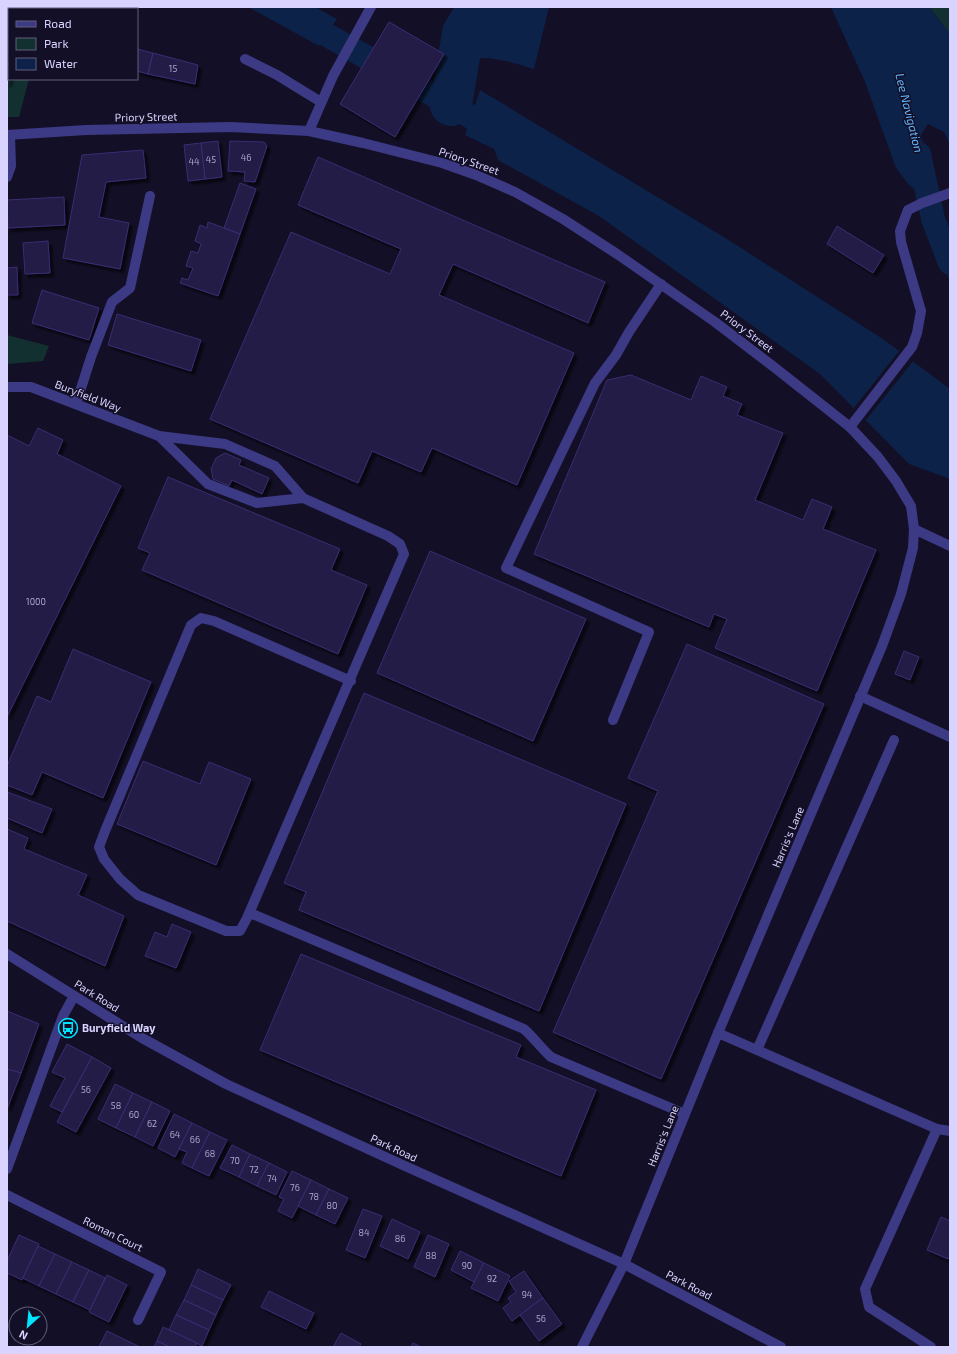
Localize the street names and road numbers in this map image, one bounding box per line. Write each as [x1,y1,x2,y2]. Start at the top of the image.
street label: Priory Street [114,109,178,124]
street label: Priory Street [437,144,501,177]
street label: Priory Street [718,306,776,355]
street label: Buryfield Way [53,377,123,414]
street label: Harris's Lane [769,804,806,869]
street label: Park Road [73,977,122,1014]
street label: Harris's Lane [644,1103,681,1168]
street label: Park Road [369,1131,420,1164]
street label: Roman Court [81,1213,145,1254]
street label: Park Road [664,1267,714,1302]

